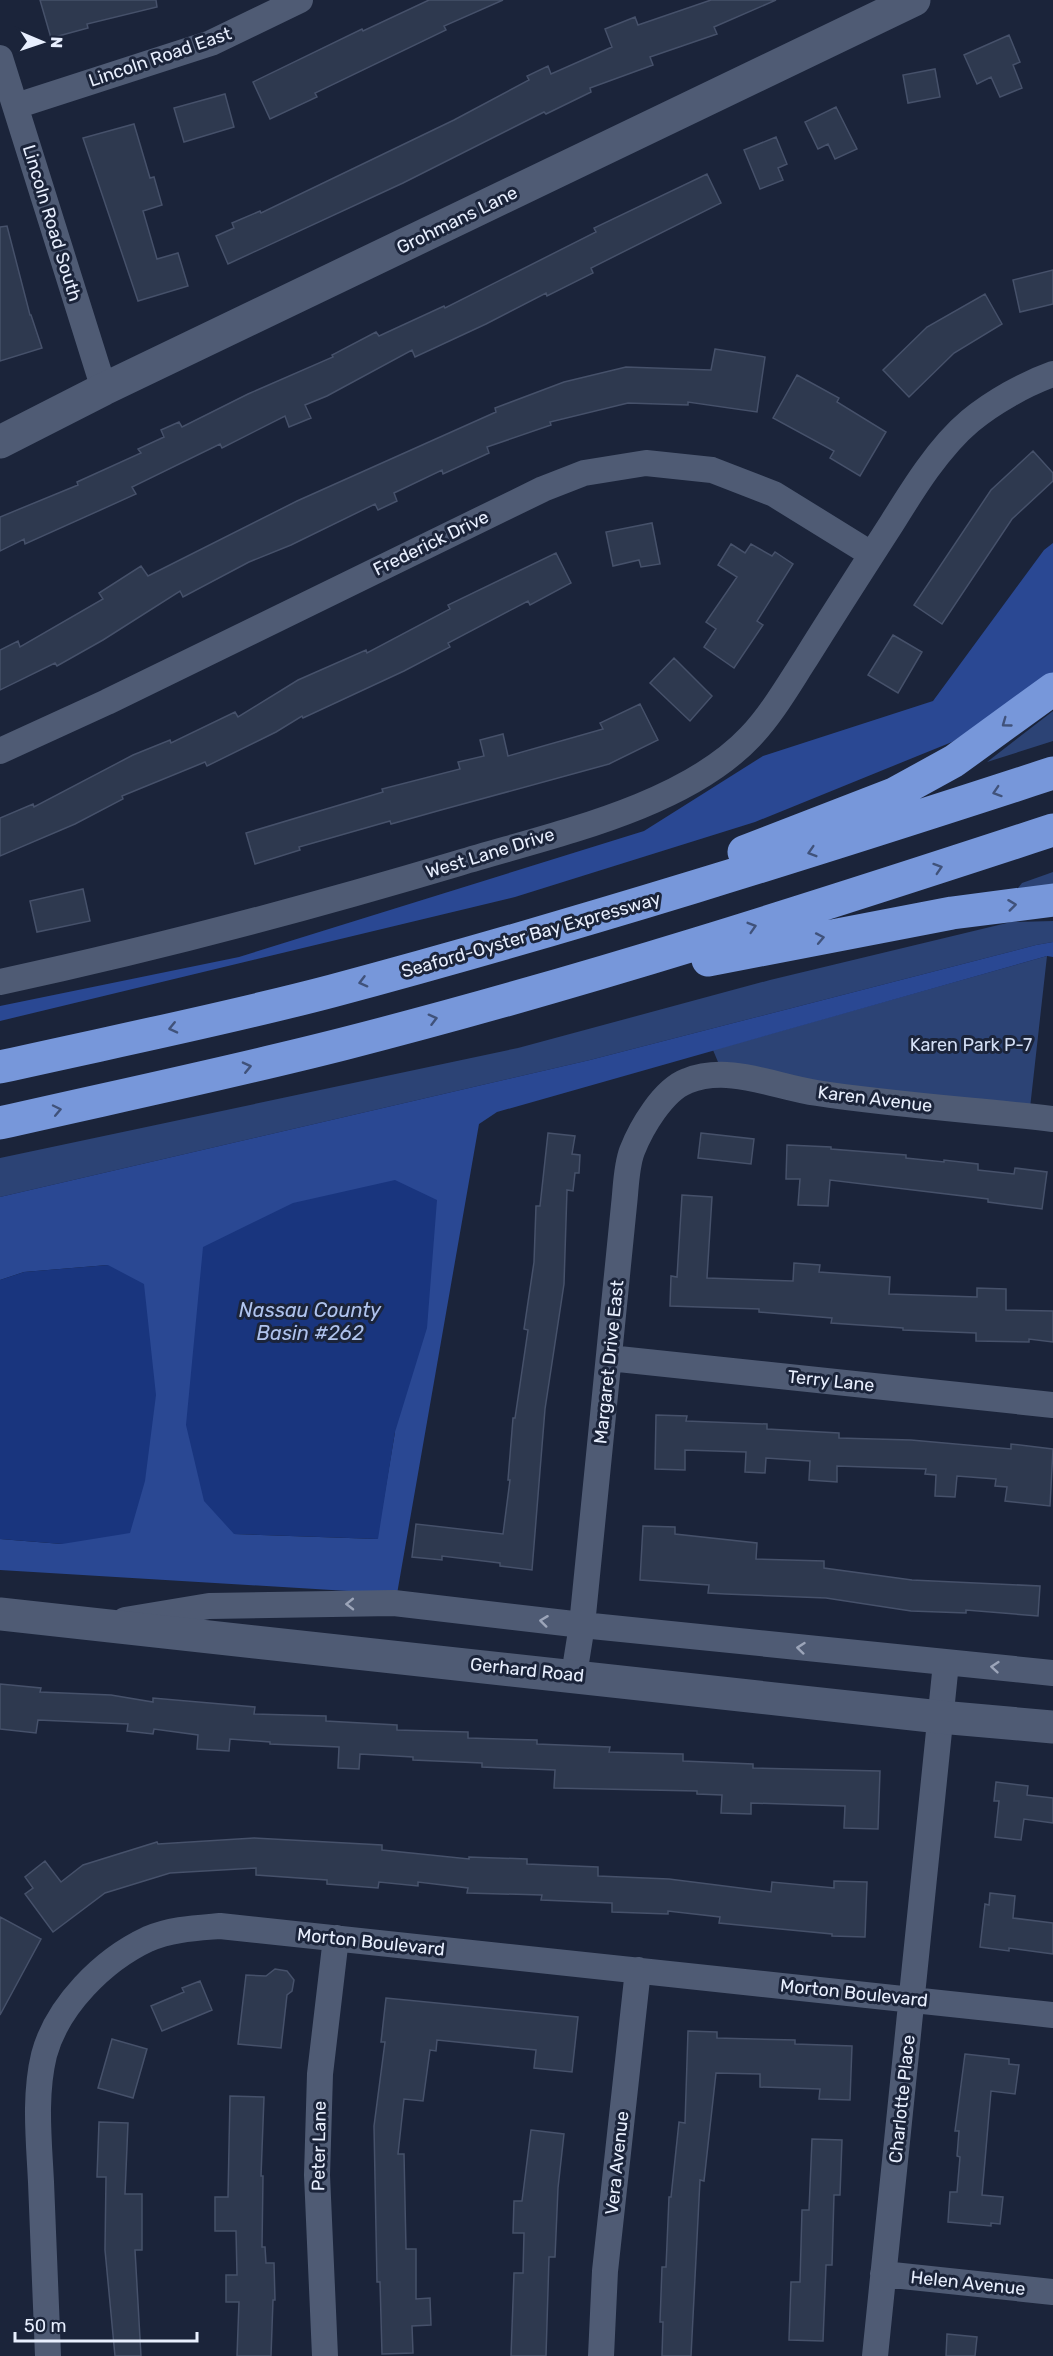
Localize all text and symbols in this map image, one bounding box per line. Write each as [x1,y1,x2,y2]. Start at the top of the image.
north arrow [12,12,72,72]
street label: Lincoln Road East [86,22,234,92]
text: N [47,36,66,49]
street label: Lincoln Road South [18,142,86,304]
street label: Grohmans Lane [393,181,521,259]
street label: Frederick Drive [370,506,492,580]
one-way arrow [1001,716,1012,727]
one-way arrow [992,784,1003,797]
street label: West Lane Drive [423,823,557,883]
one-way arrow [807,845,818,857]
one-way arrow [932,863,943,875]
street label: Seaford-Oyster Bay Expressway [399,887,663,983]
one-way arrow [1008,900,1017,912]
one-way arrow [747,922,757,934]
one-way arrow [815,932,825,945]
one-way arrow [358,975,368,988]
one-way arrow [428,1014,438,1027]
one-way arrow [168,1021,178,1034]
park label: Karen Park P-7 [910,1034,1032,1056]
one-way arrow [242,1061,252,1074]
street label: Karen Avenue [816,1081,934,1117]
one-way arrow [52,1104,62,1117]
street label: Margaret Drive East [589,1279,629,1445]
water label: Nassau County Basin #262 [239,1298,382,1345]
street label: Terry Lane [786,1365,876,1397]
one-way arrow [346,1598,355,1610]
one-way arrow [540,1615,549,1628]
one-way arrow [796,1642,805,1655]
street label: Gerhard Road [469,1653,585,1687]
one-way arrow [990,1661,999,1674]
street label: Morton Boulevard [296,1923,446,1961]
street label: Morton Boulevard [779,1974,929,2012]
street label: Charlotte Place [884,2034,920,2164]
street label: Peter Lane [307,2101,331,2191]
street label: Vera Avenue [601,2110,633,2216]
street label: Helen Avenue [910,2266,1026,2300]
scale bar [15,2305,196,2343]
text: 50 m [24,2315,67,2337]

